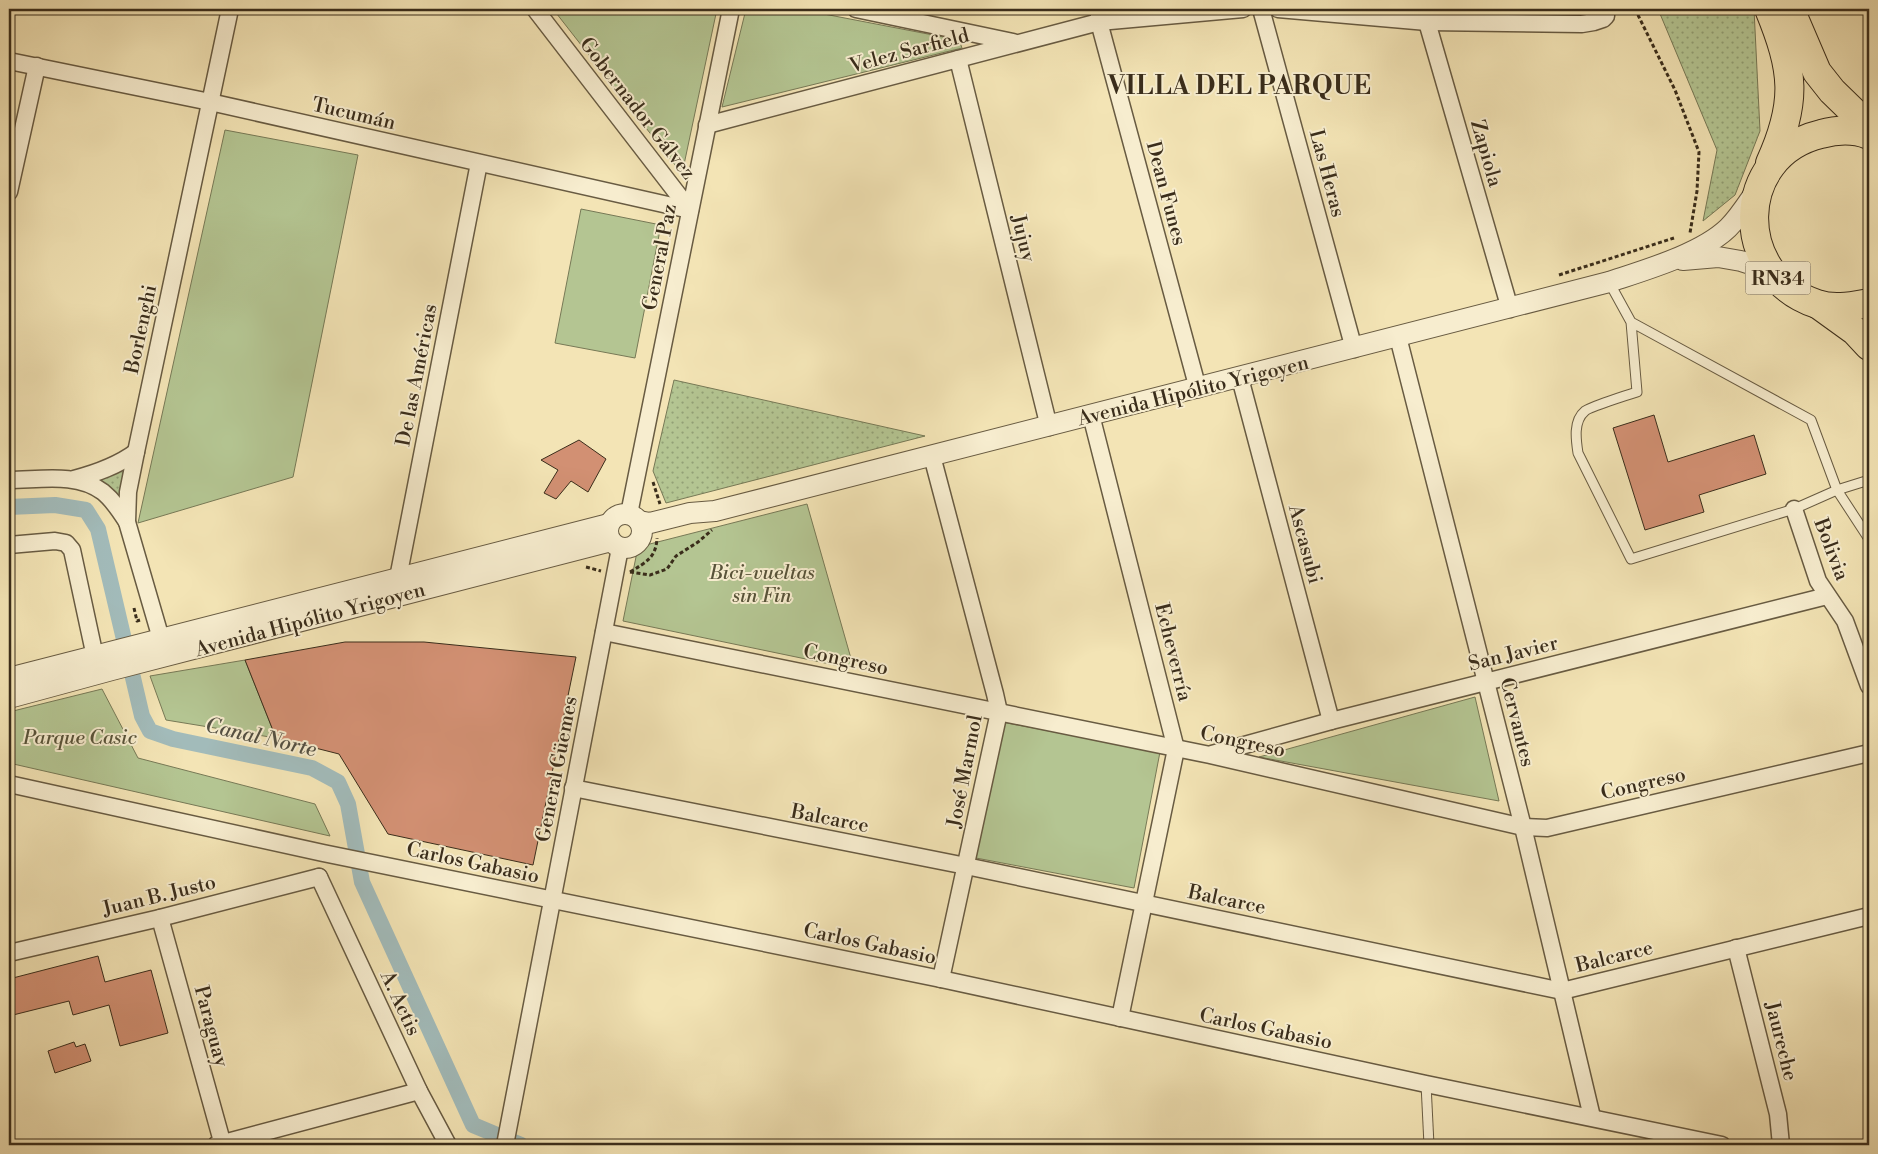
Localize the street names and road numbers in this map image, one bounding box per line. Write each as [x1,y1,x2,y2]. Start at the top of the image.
street label: Velez Sarfield [846,23,973,80]
street label: Gobernador Gálvez [573,33,700,185]
street label: Tucumán [309,93,398,136]
street label: Zapiola [1464,117,1507,191]
street label: Las Heras [1303,127,1350,220]
street label: Dean Funes [1140,138,1191,248]
street label: General Paz [638,202,683,313]
street label: Jujuy [1004,211,1041,265]
road number: RN34 [1746,262,1810,294]
street label: Borlenghi [120,282,163,377]
street label: De las Américas [391,302,444,449]
street label: Avenida Hipólito Yrigoyen [1074,351,1312,433]
street label: Ascasubi [1282,501,1327,587]
street label: Bolivia [1807,514,1854,585]
street label: Avenida Hipólito Yrigoyen [192,578,428,663]
street label: Echeverría [1148,601,1197,705]
street label: San Javier [1466,631,1561,678]
street label: Congreso [801,639,891,682]
street label: Cervantes [1493,675,1540,770]
street label: General Güemes [531,694,584,844]
street label: José Marmol [942,713,989,831]
street label: Congreso [1198,721,1288,764]
street label: Congreso [1598,763,1688,806]
street label: Balcarce [788,799,871,839]
street label: Carlos Gabasio [404,837,541,890]
street label: Juan B. Justo [99,870,219,923]
street label: Balcarce [1185,880,1268,921]
street label: Carlos Gabasio [801,918,938,971]
street label: Balcarce [1572,936,1656,979]
street label: A. Actis [373,966,425,1040]
street label: Paraguay [188,983,233,1070]
street label: Jaureche [1758,998,1802,1083]
street label: Carlos Gabasio [1197,1003,1334,1056]

